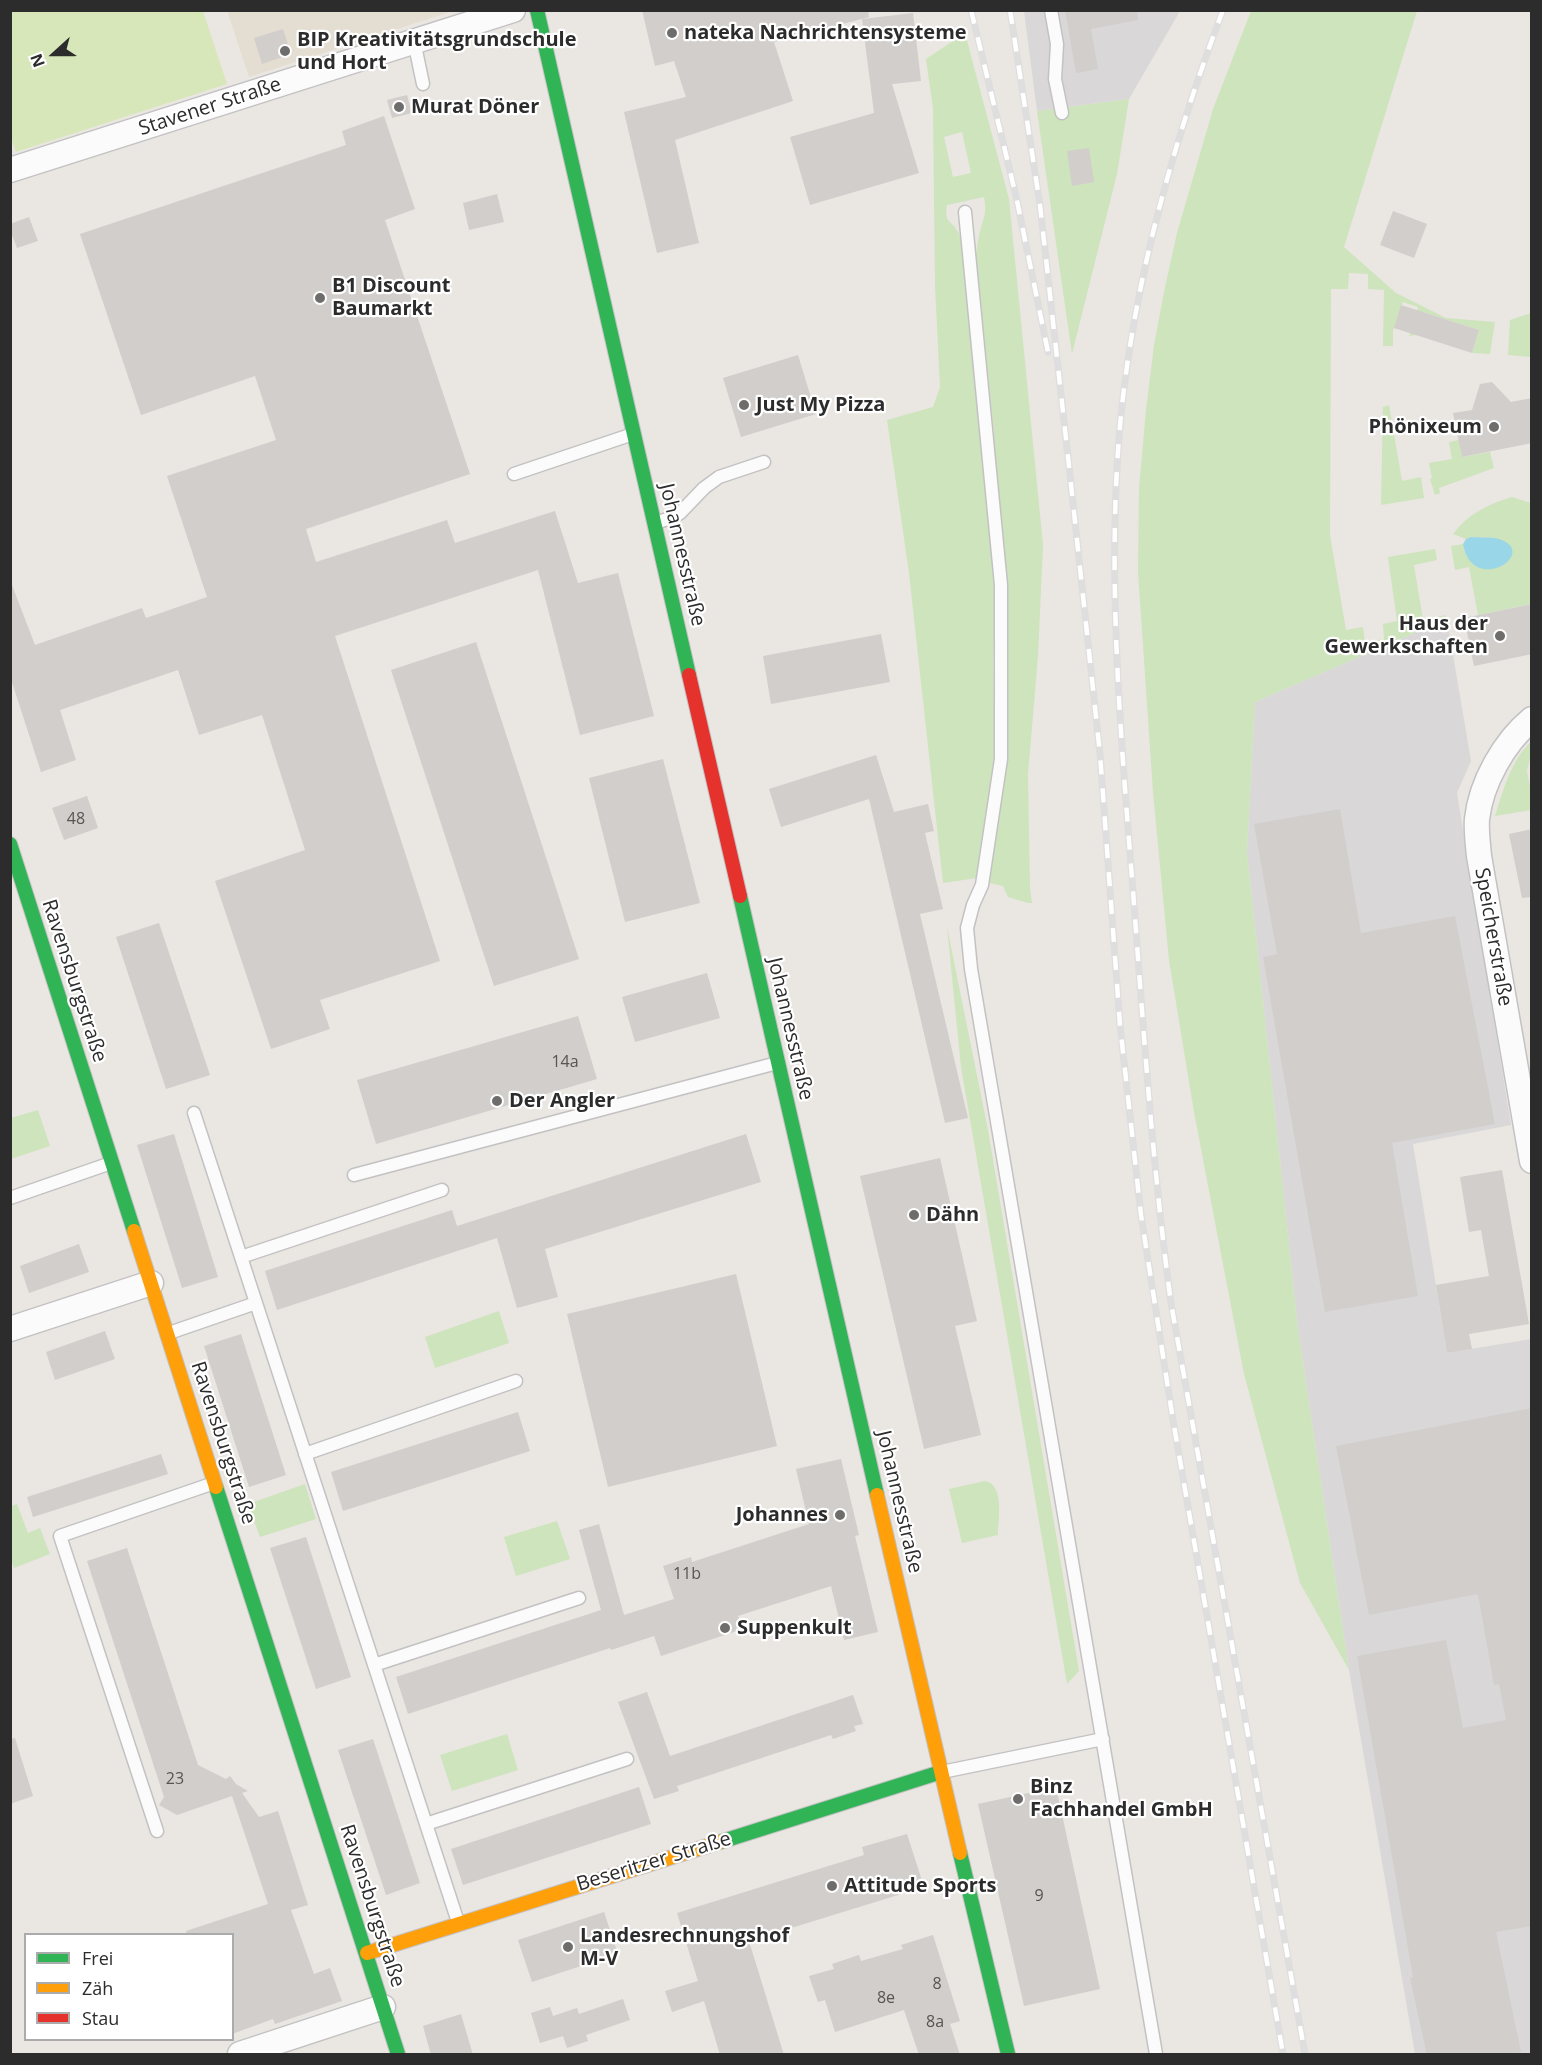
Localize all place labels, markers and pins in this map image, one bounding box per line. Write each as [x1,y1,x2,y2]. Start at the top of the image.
place label: nateka Nachrichtensysteme [684,21,967,45]
marker: nateka Nachrichtensysteme [665,26,679,40]
place label: BIP Kreativitätsgrundschule und Hort [297,28,576,75]
marker: BIP Kreativitätsgrundschule und Hort [278,44,292,58]
place label: Murat Döner [411,95,539,119]
marker: Murat Döner [392,100,406,114]
place label: B1 Discount Baumarkt [332,274,451,321]
marker: B1 Discount Baumarkt [313,291,327,305]
place label: Just My Pizza [756,393,885,417]
marker: Just My Pizza [737,398,751,412]
place label: Phönixeum [1369,415,1482,439]
marker: Phönixeum [1487,420,1501,434]
place label: Haus der Gewerkschaften [1324,612,1488,659]
marker: Haus der Gewerkschaften [1493,629,1507,643]
place label: Der Angler [509,1089,615,1113]
marker: Der Angler [490,1094,504,1108]
place label: Dähn [926,1203,979,1227]
marker: Dähn [907,1208,921,1222]
place label: Johannes [736,1503,828,1527]
marker: Johannes [833,1508,847,1522]
place label: Suppenkult [737,1616,852,1640]
marker: Suppenkult [718,1621,732,1635]
place label: Binz Fachhandel GmbH [1030,1775,1213,1822]
marker: Binz Fachhandel GmbH [1011,1792,1025,1806]
place label: Attitude Sports [844,1874,997,1898]
marker: Attitude Sports [825,1879,839,1893]
place label: Landesrechnungshof M-V [580,1924,789,1971]
marker: Landesrechnungshof M-V [561,1940,575,1954]

